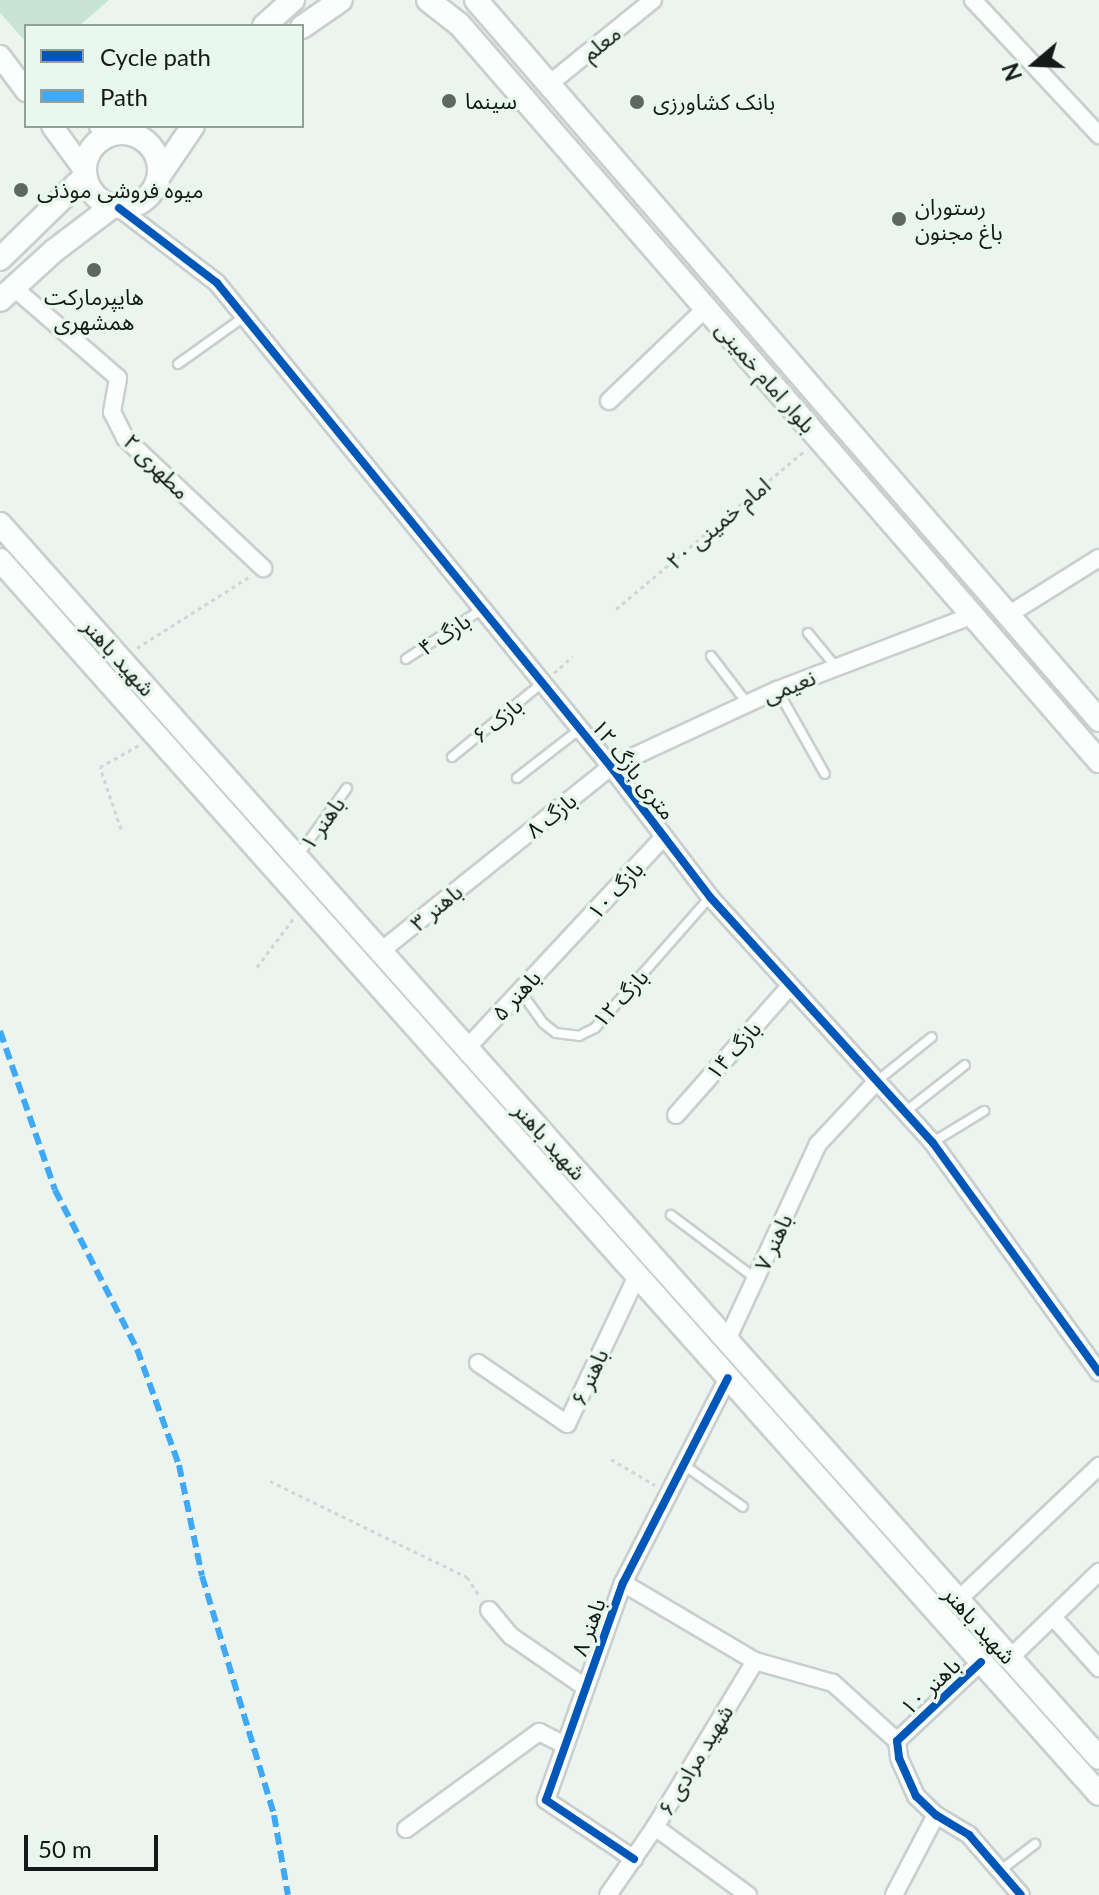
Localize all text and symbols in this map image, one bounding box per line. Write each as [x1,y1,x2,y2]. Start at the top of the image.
street label: معلم [576,20,626,66]
legend [24,24,304,128]
north arrow [995,24,1075,104]
text: Cycle path [100,42,211,71]
text: N [996,60,1027,84]
text: Path [100,82,148,111]
place label: سینما [465,88,517,114]
place label: بانک کشاورزی [653,89,775,115]
marker: سینما [440,92,458,110]
marker: بانک کشاورزی [628,93,646,111]
place label: میوه فروشی موذنی [37,177,204,203]
marker: میوه فروشی موذنی [12,181,30,199]
place label: رستوران باغ مجنون [915,193,1003,244]
marker: رستوران باغ مجنون [890,210,908,228]
marker: هايپرماركت همشهری [85,261,103,279]
place label: هايپرماركت همشهری [44,283,144,334]
street label: بلوار امام خمینی [710,316,822,438]
street label: مطهری ۲ [119,428,195,504]
street label: امام خمینی ۲۰ [661,472,775,574]
street label: بازگ ۴ [413,607,475,661]
street label: شهید باهنر [77,613,161,701]
street label: نعیمی [759,664,819,708]
street label: بازک ۶ [467,692,527,748]
street label: ۱۲ متری بازگ [587,713,681,825]
street label: بازگ ۸ [521,787,581,843]
street label: باهنر ۱ [294,791,350,855]
street label: بازگ ۱۰ [582,856,648,924]
street label: باهنر ۳ [405,878,467,936]
street label: باهنر ۵ [486,964,546,1026]
street label: بازگ ۱۲ [587,964,653,1032]
street label: بازگ ۱۴ [700,1015,766,1085]
street label: شهید باهنر [508,1097,592,1185]
street label: باهنر ۷ [748,1209,798,1275]
street label: باهنر ۶ [564,1344,614,1410]
street label: شهید باهنر [938,1581,1022,1669]
street label: باهنر ۸ [565,1595,611,1659]
street label: باهنر ۱۰ [895,1652,965,1720]
street label: شهید مرادی ۶ [652,1700,738,1820]
scale bar [28,1819,162,1869]
text: 50 m [38,1834,92,1863]

